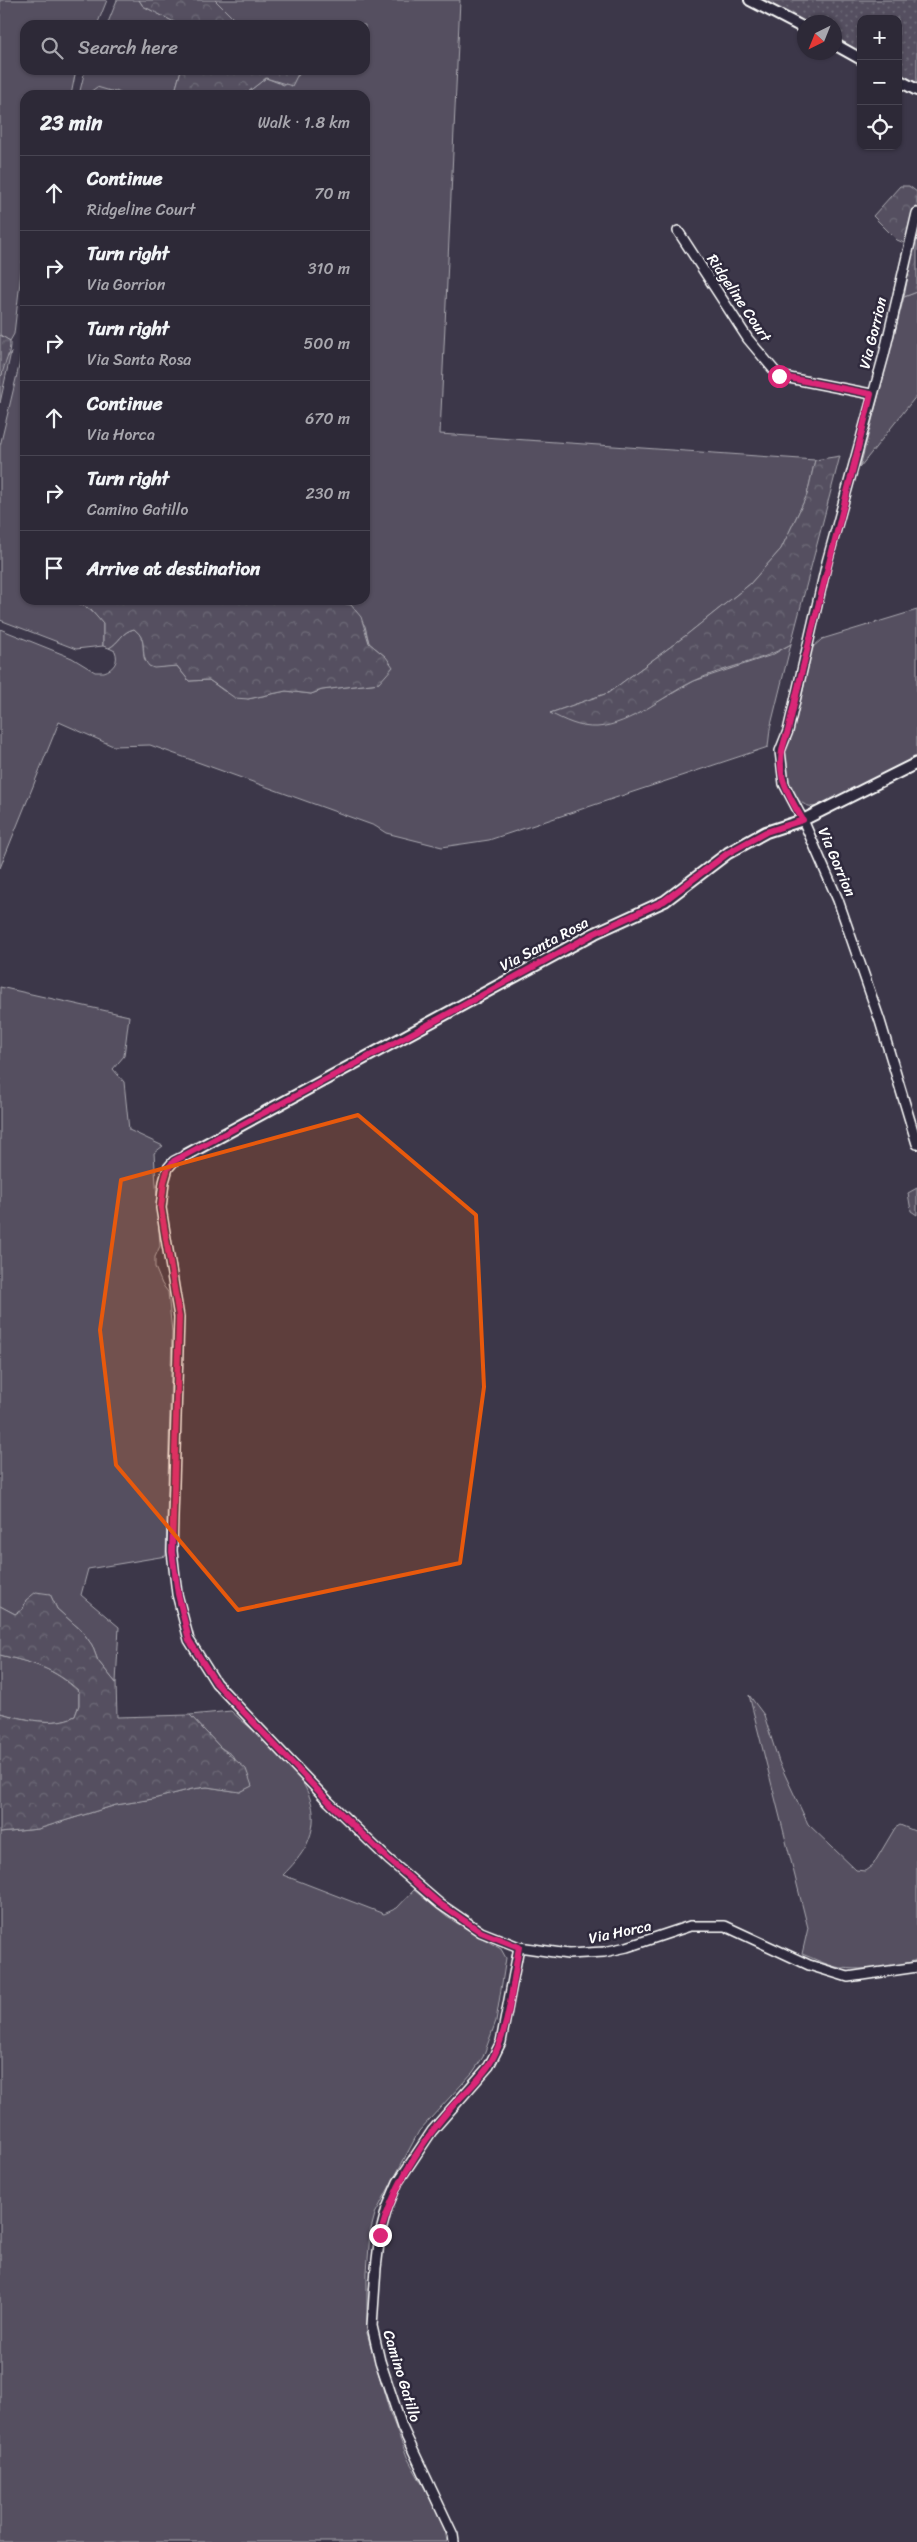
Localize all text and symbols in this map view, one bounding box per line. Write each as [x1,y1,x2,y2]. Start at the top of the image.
north arrow [797,15,842,60]
map controls [857,15,902,150]
button: + [857,15,902,60]
search box [20,20,370,75]
text: Search here [78,31,178,64]
icon: search [38,34,66,62]
button: − [857,60,902,105]
text: 23 min [40,104,102,142]
button: locate [857,105,902,150]
text: Walk · 1.8 km [258,108,350,137]
text: Continue [87,162,163,195]
icon: ahead [40,179,68,207]
text: 70 m [314,179,350,208]
text: Ridgeline Court [87,195,196,224]
text: Turn right [87,237,169,270]
street label: Ridgeline Court [700,249,779,348]
icon: right [40,254,68,282]
text: 310 m [308,254,350,283]
text: Via Gorrion [87,270,165,299]
street label: Via Gorrion [851,294,895,372]
text: Turn right [87,312,169,345]
icon: right [40,329,68,357]
text: 500 m [304,329,350,358]
text: Via Santa Rosa [87,345,191,374]
route start [768,365,791,388]
text: Continue [87,387,163,420]
icon: ahead [40,404,68,432]
text: 670 m [305,404,350,433]
text: Via Horca [87,420,155,449]
text: Turn right [87,462,169,495]
icon: right [40,479,68,507]
text: 230 m [305,479,350,508]
text: Camino Gatillo [87,495,188,524]
text: Arrive at destination [87,552,260,585]
icon: arrive [40,554,68,582]
street label: Via Gorrion [811,823,863,901]
street label: Via Santa Rosa [495,909,594,978]
street label: Via Horca [586,1913,654,1951]
route end [369,2224,392,2247]
street label: Camino Gatillo [376,2327,428,2426]

